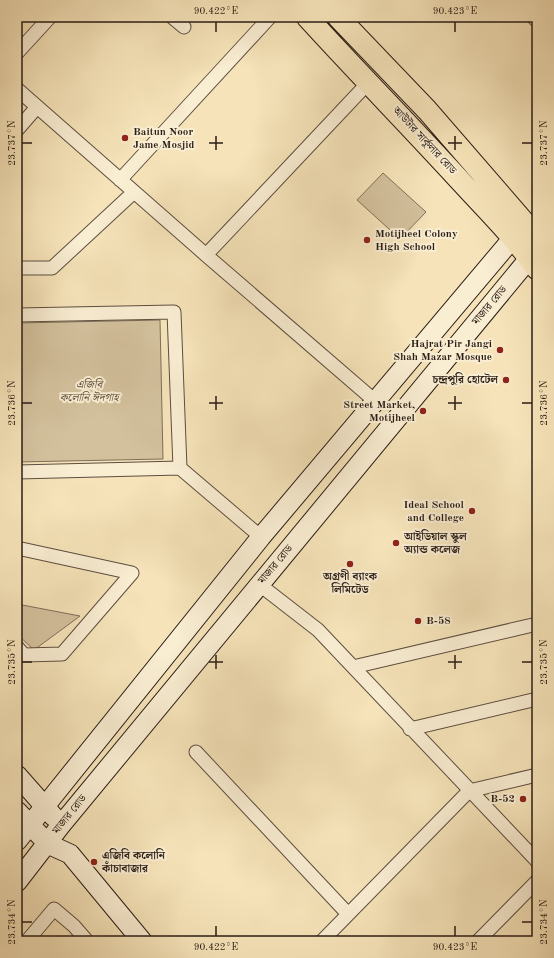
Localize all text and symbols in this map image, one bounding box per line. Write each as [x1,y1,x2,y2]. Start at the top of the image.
text: 90.422°E [194,6,238,16]
text: 90.423°E [433,6,477,16]
street label: আউটার সার্কুলার রোড [389,102,461,178]
text: 23.737°N [7,120,17,166]
text: 23.737°N [539,120,549,166]
place label: Baitun Noor Jame Mosjid [133,127,194,151]
marker: Baitun Noor Jame Mosjid [120,133,130,143]
place label: Motijheel Colony High School [375,229,458,253]
marker: Motijheel Colony High School [362,235,372,245]
street label: মাজার রোড [470,284,510,328]
place label: Hajrat Pir Jangi Shah Mazar Mosque [393,339,492,363]
marker: Hajrat Pir Jangi Shah Mazar Mosque [495,345,505,355]
place label: চন্দ্রপুরি হোটেল [431,372,499,386]
marker: চন্দ্রপুরি হোটেল [501,375,511,385]
park label: এজিবি কলোনি ঈদগাহ [60,377,121,404]
text: 23.736°N [7,380,17,426]
text: 23.736°N [539,380,549,426]
place label: Street Market, Motijheel [343,400,416,424]
marker: Street Market, Motijheel [418,406,428,416]
place label: Ideal School and College [403,500,465,524]
marker: Ideal School and College [467,506,477,516]
place label: আইডিয়াল স্কুল অ্যান্ড কলেজ [403,529,467,556]
marker: আইডিয়াল স্কুল অ্যান্ড কলেজ [391,538,401,548]
street label: মাজার রোড [256,543,296,587]
marker: অগ্রণী ব্যাংক লিমিটেড [345,559,355,569]
place label: অগ্রণী ব্যাংক লিমিটেড [322,569,378,596]
marker: B-58 [413,616,423,626]
place label: B-58 [426,616,451,627]
text: 23.735°N [7,639,17,685]
text: 23.735°N [539,639,549,685]
street label: মাজার রোড [50,792,90,837]
place label: B-52 [490,794,515,805]
marker: B-52 [518,794,528,804]
place label: এজিবি কলোনি কাঁচাবাজার [101,848,166,875]
marker: এজিবি কলোনি কাঁচাবাজার [89,857,99,867]
text: 23.734°N [7,899,17,945]
text: 23.734°N [539,899,549,945]
text: 90.422°E [194,942,238,952]
text: 90.423°E [433,942,477,952]

